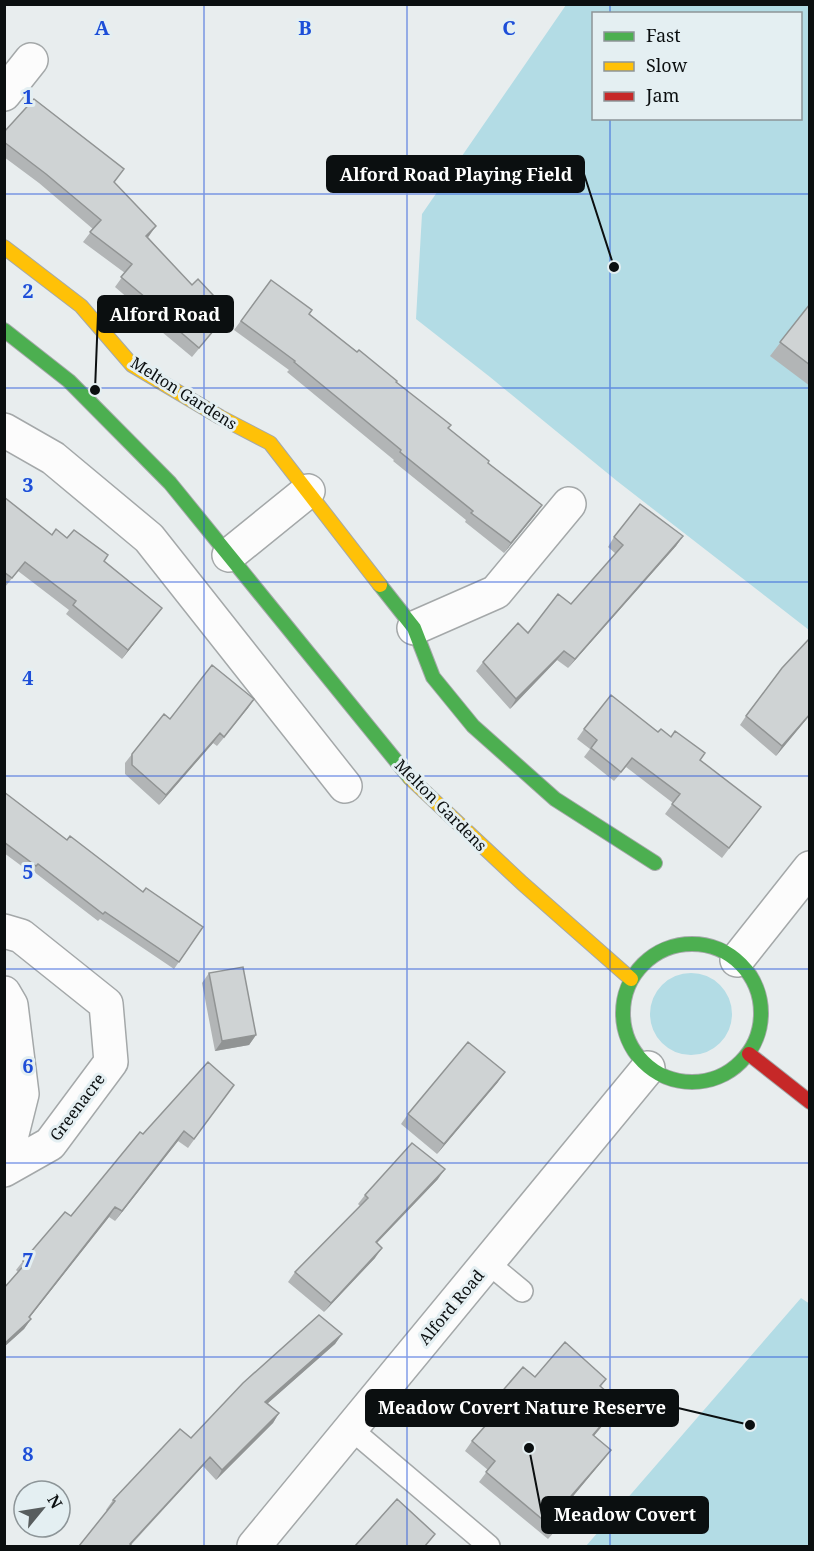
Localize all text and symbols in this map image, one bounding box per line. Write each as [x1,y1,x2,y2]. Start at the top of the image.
legend [592,12,802,120]
text: A [94,14,110,41]
text: B [298,14,312,41]
text: C [502,14,516,41]
text: Fast [646,23,681,47]
text: Slow [646,53,688,77]
text: 1 [22,83,34,110]
text: Jam [645,83,680,107]
callout: Alford Road Playing Field [327,156,584,192]
text: Alford Road Playing Field [340,162,573,186]
text: 2 [22,277,34,304]
callout: Alford Road [98,296,233,332]
text: Alford Road [110,302,221,326]
street label: Melton Gardens [127,351,241,435]
text: 3 [22,471,34,498]
text: 4 [22,664,34,691]
street label: Melton Gardens [390,754,492,856]
text: 5 [22,858,34,885]
text: 6 [22,1052,34,1079]
street label: Greenacre [44,1069,110,1145]
text: 7 [22,1246,34,1273]
street label: Alford Road [413,1265,489,1349]
callout: Meadow Covert Nature Reserve [366,1390,678,1426]
text: Meadow Covert Nature Reserve [378,1395,666,1419]
text: 8 [22,1440,34,1467]
north arrow [12,1479,72,1539]
text: N [42,1491,68,1513]
callout: Meadow Covert [542,1497,708,1533]
text: Meadow Covert [554,1502,696,1526]

